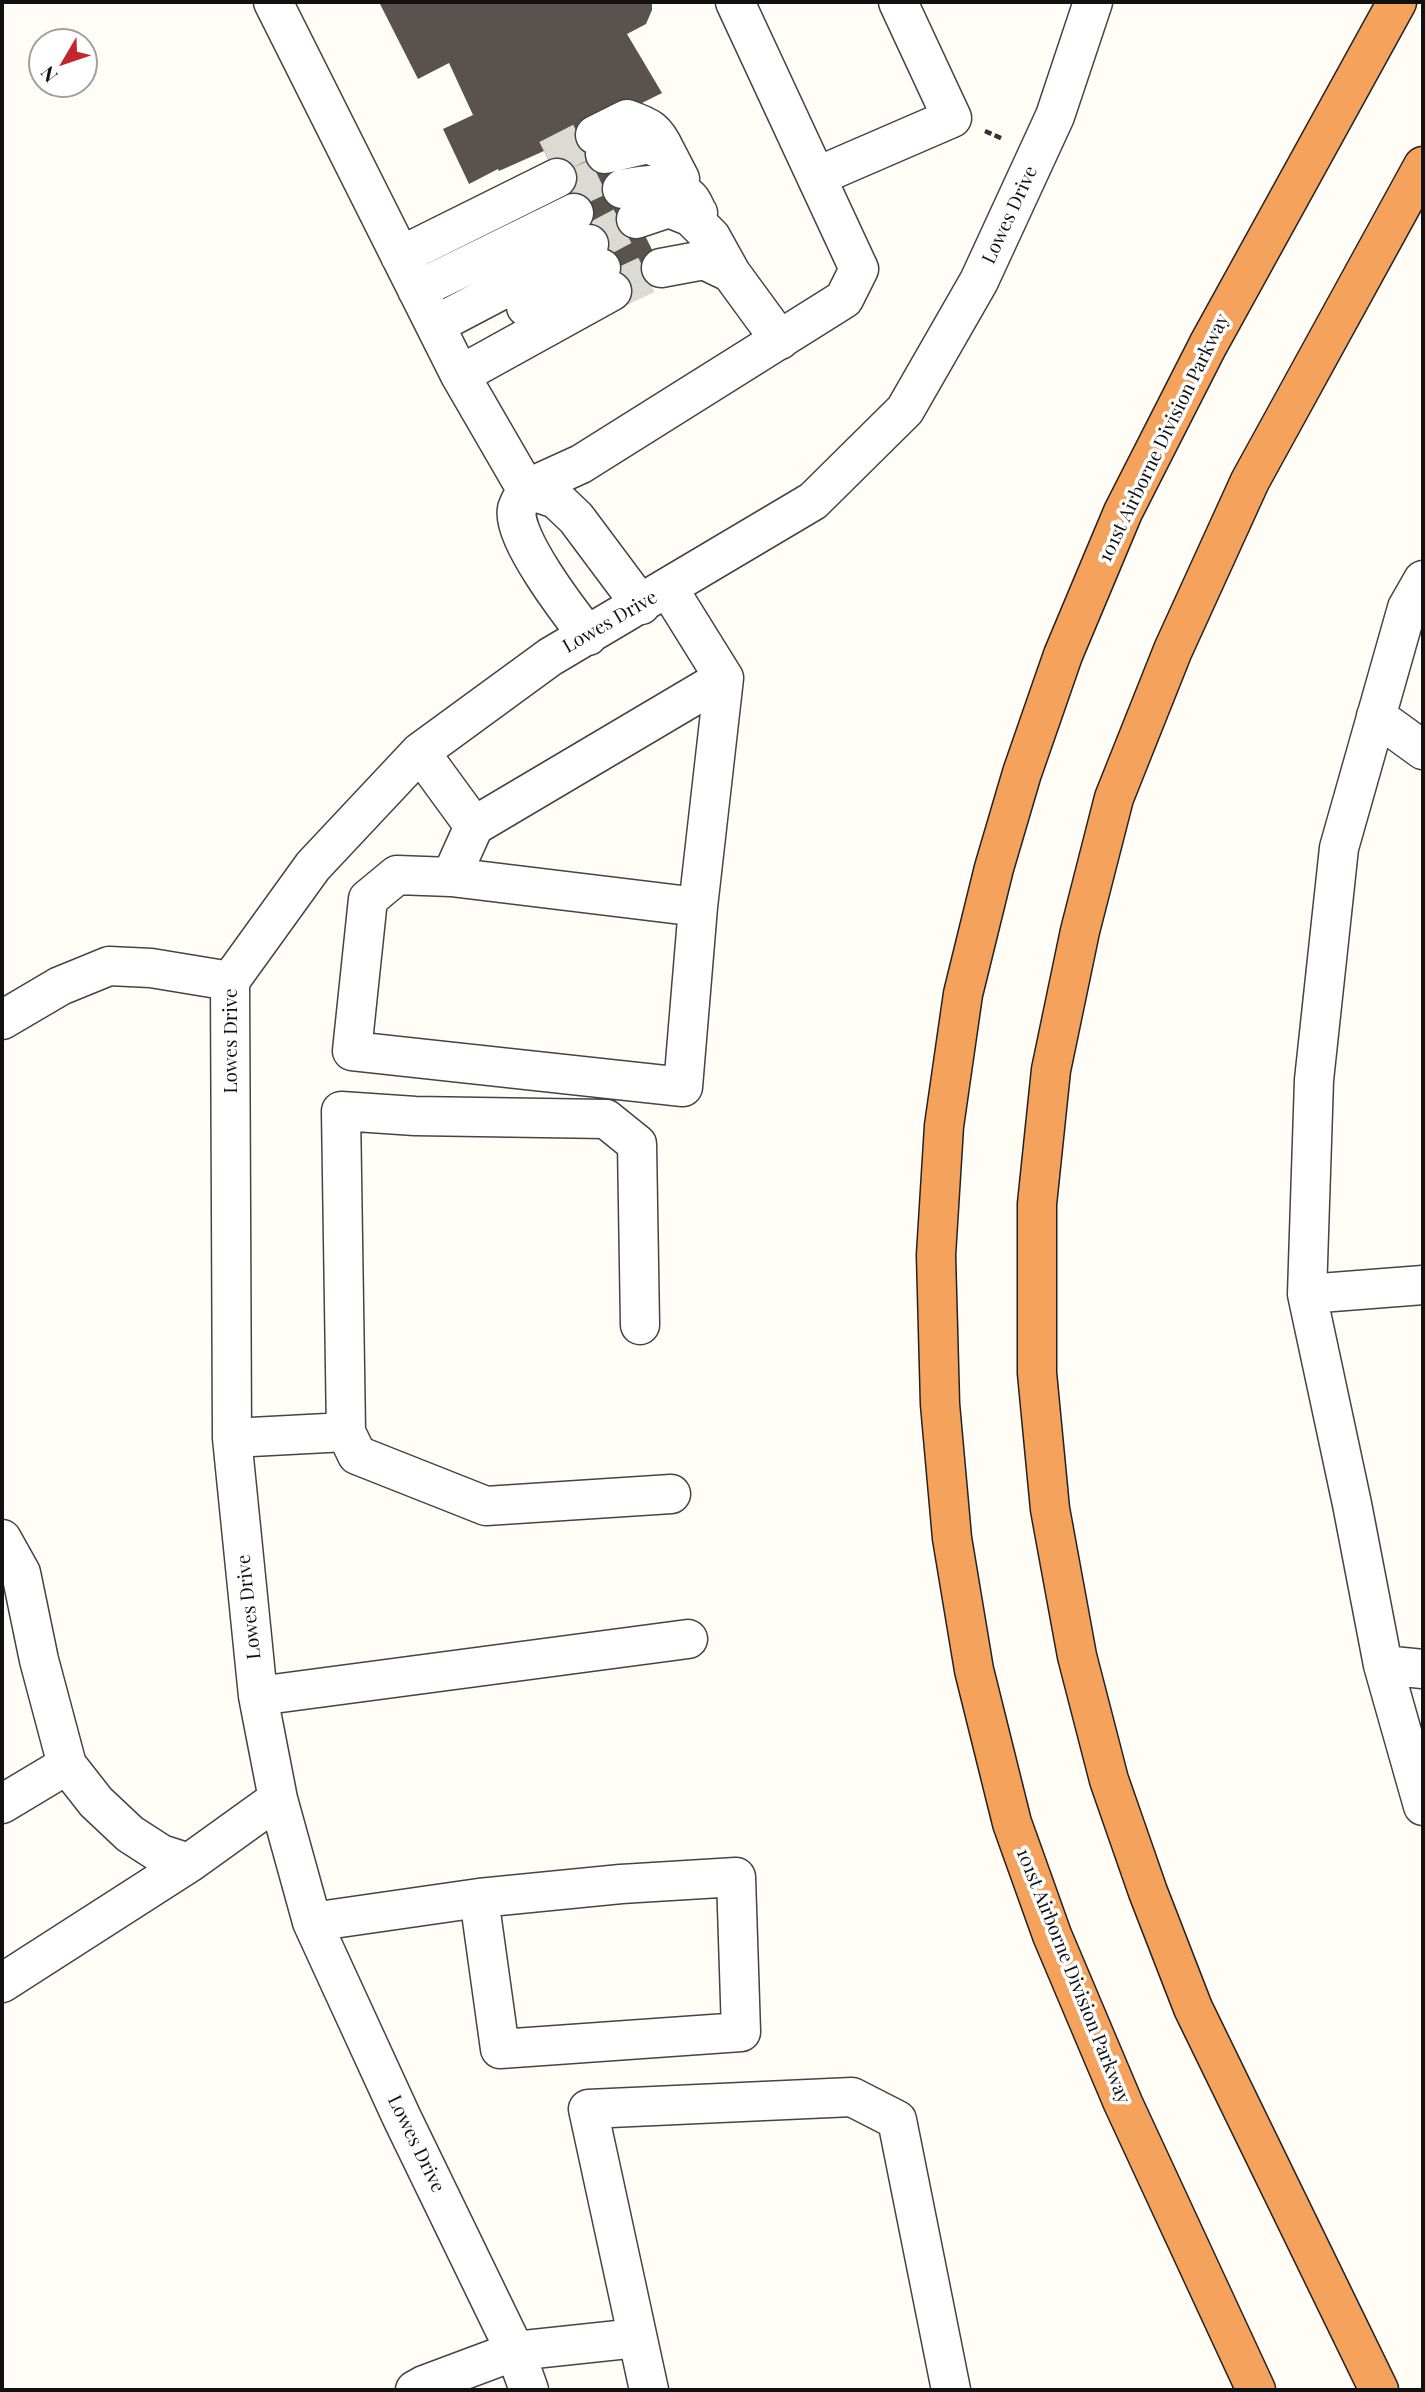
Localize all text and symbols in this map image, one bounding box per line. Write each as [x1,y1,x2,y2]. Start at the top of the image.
north arrow [28,28,98,98]
text: N [34,61,63,88]
street label: Lowes Drive [977,162,1043,268]
street label: 101st Airborne Division Parkway [1094,310,1234,566]
street label: Lowes Drive [559,586,661,658]
street label: Lowes Drive [220,988,242,1094]
street label: Lowes Drive [232,1553,266,1661]
street label: 101st Airborne Division Parkway [1011,1845,1135,2107]
street label: Lowes Drive [383,2092,449,2196]

